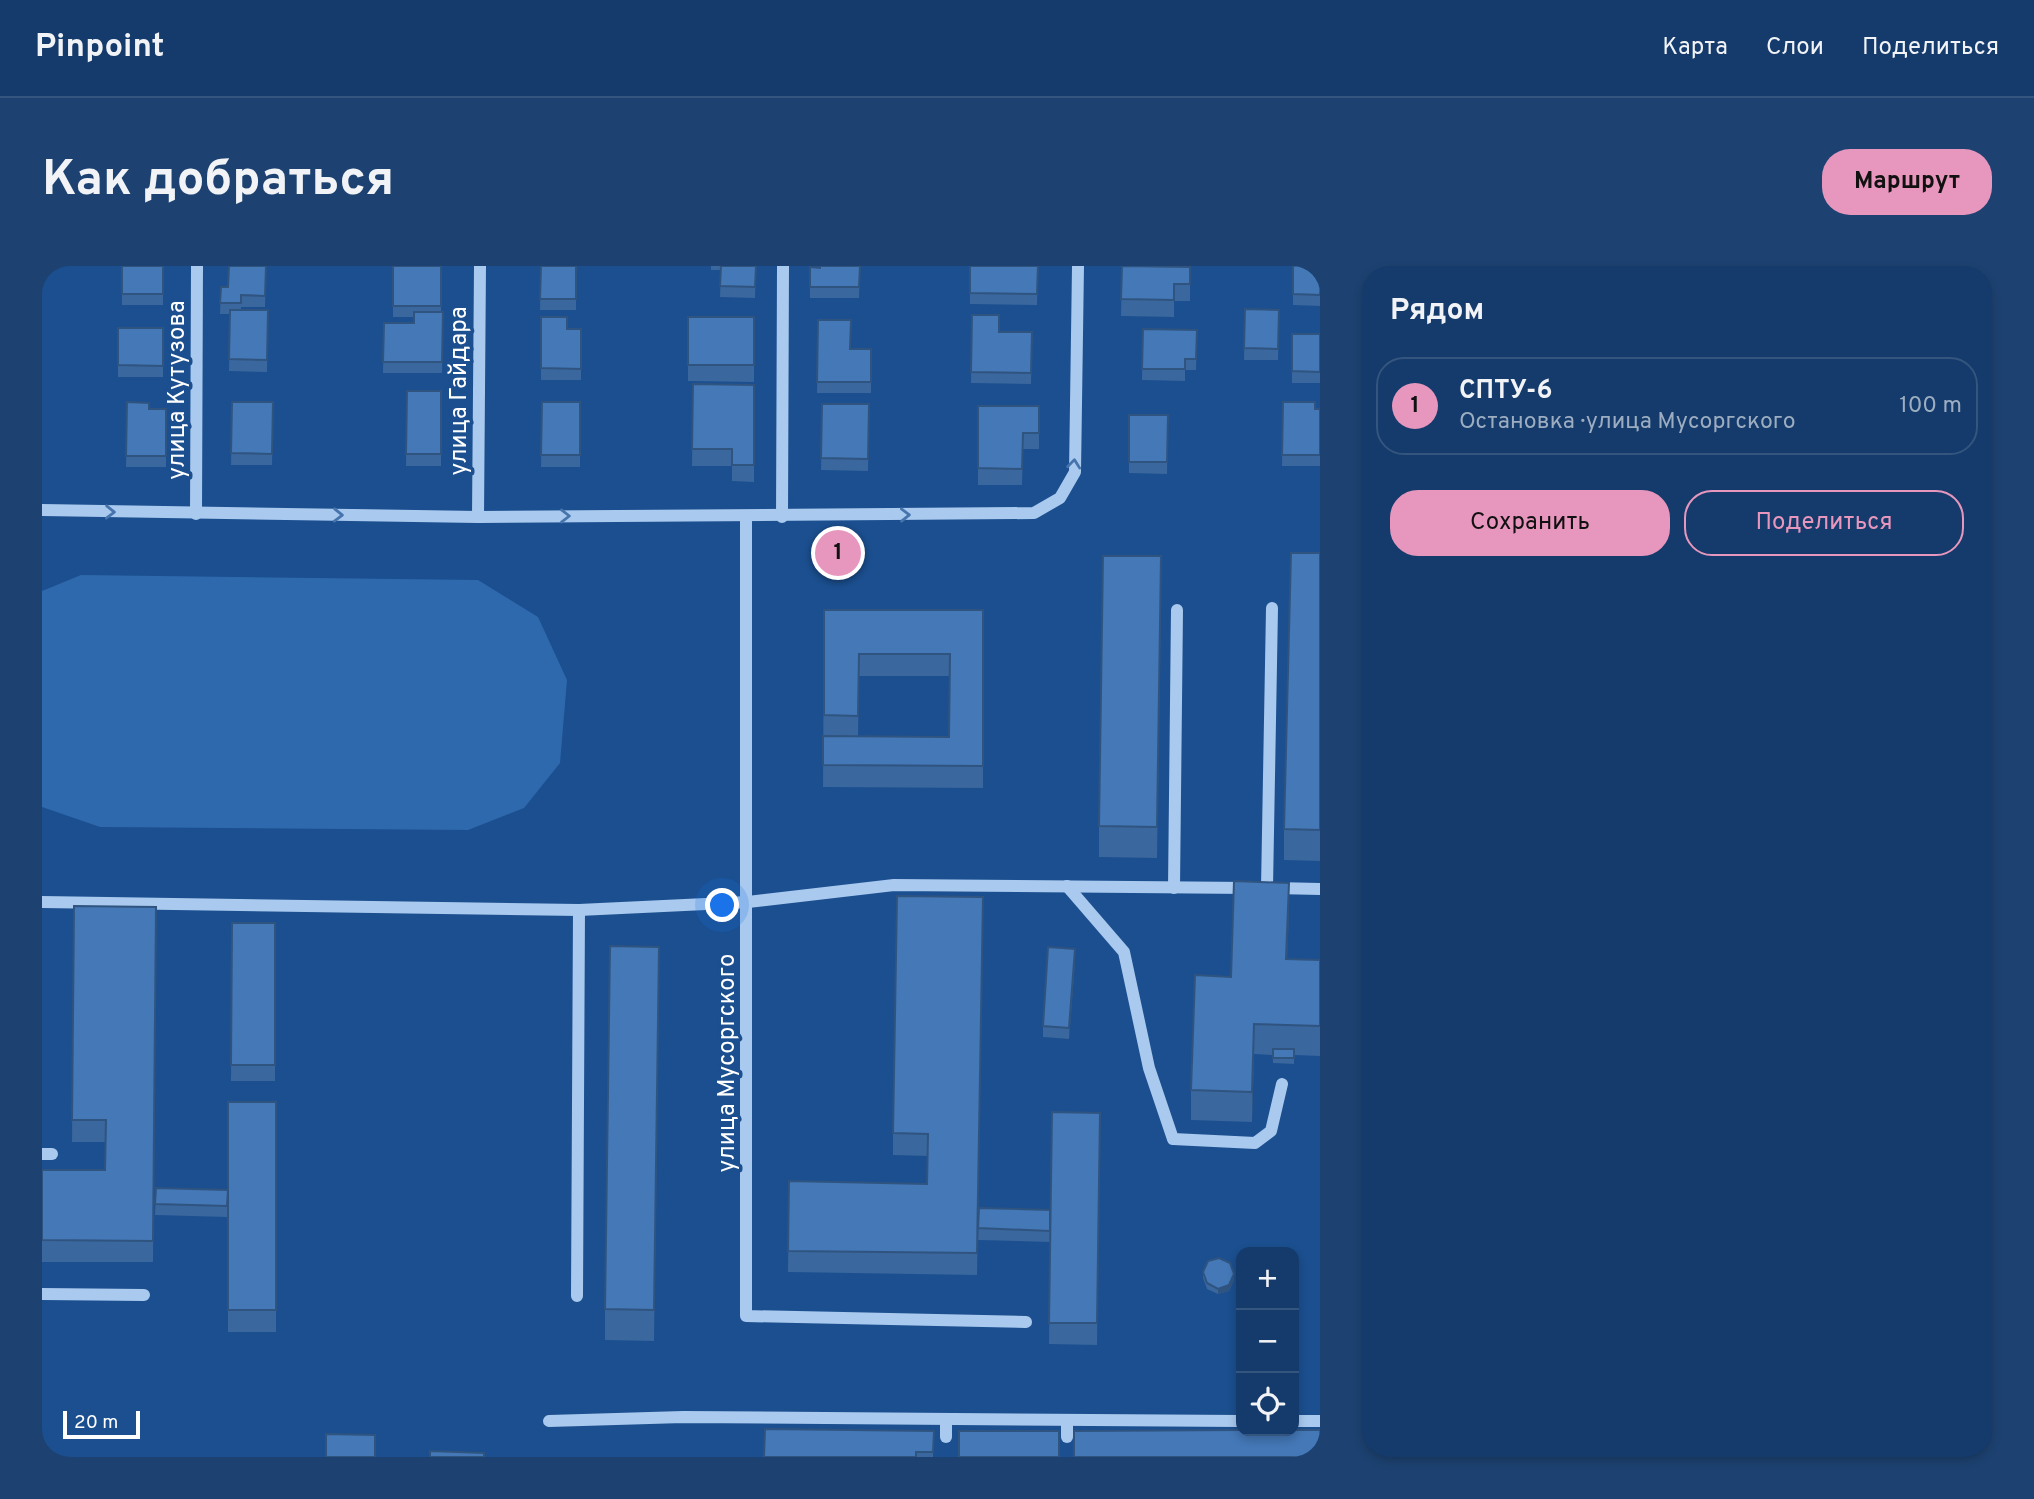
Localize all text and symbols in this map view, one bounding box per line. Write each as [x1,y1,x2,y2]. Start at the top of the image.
text: Pinpoint [35,27,164,69]
text: Карта [1662,33,1728,63]
text: Слои [1766,33,1824,63]
text: Поделиться [1862,33,1999,63]
button: Маршрут [1822,149,1992,215]
text: Как добраться [42,151,394,213]
text: Рядом [1390,293,1484,330]
street label: улица Кутузова [163,300,193,480]
street label: улица Гайдара [445,306,475,476]
text: СПТУ-6 [1459,375,1552,408]
text: 1 [1410,392,1420,421]
text: 100 m [1899,392,1962,421]
text: Остановка · улица Мусоргского [1459,408,1795,437]
one-way arrow [1066,458,1081,469]
button: Сохранить [1390,490,1670,556]
button: Поделиться [1684,490,1964,556]
one-way arrow [105,504,116,519]
one-way arrow [333,507,343,523]
one-way arrow [900,507,911,523]
one-way arrow [560,509,571,524]
pin: 1 [815,527,861,579]
your location [705,888,739,922]
street label: улица Мусоргского [713,954,743,1172]
map controls [1236,1247,1299,1436]
button: + [1236,1247,1299,1310]
button: − [1236,1310,1299,1373]
button: locate [1236,1373,1299,1436]
scale bar [63,1408,140,1440]
text: 20 m [74,1411,118,1435]

